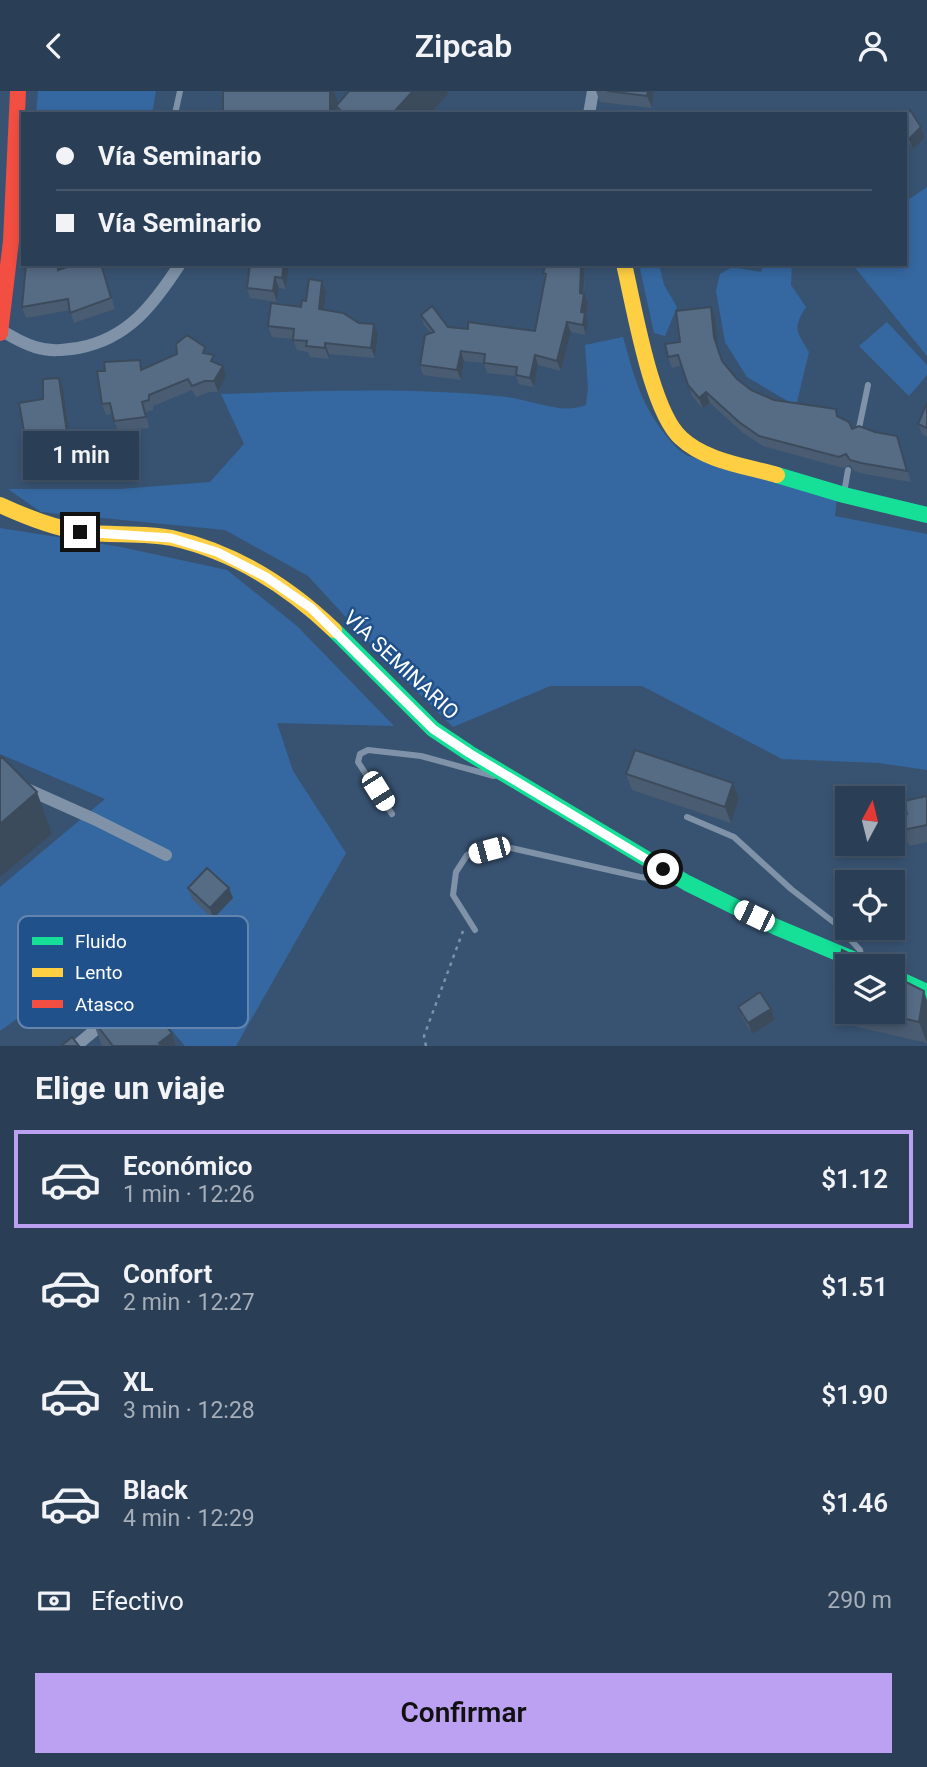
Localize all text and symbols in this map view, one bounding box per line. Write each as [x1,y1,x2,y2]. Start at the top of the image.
icon: back [35,27,73,65]
text: Zipcab [415,27,512,65]
icon: person [854,27,892,65]
text: Vía Seminario [98,141,261,171]
text: Vía Seminario [98,208,261,238]
callout: 1 min [22,431,138,479]
text: 1 min [52,442,110,469]
route end [64,516,96,548]
street label: VÍA SEMINARIO [338,606,464,724]
car [358,768,399,814]
north arrow [835,786,905,856]
map controls [835,786,905,1024]
car [466,834,513,866]
route start [647,853,679,885]
button: locate [835,870,905,940]
car [731,897,778,935]
legend [18,916,248,1028]
text: Fluido [75,930,127,953]
button: layers [835,954,905,1024]
text: Lento [75,961,123,984]
text: Atasco [75,993,134,1016]
text: Elige un viaje [35,1069,225,1107]
icon: car [39,1148,102,1211]
text: Económico [123,1151,252,1181]
text: $1.12 [821,1164,888,1194]
text: 1 min · 12:26 [123,1181,255,1208]
icon: car [39,1256,102,1319]
text: Confort [123,1259,212,1289]
text: $1.51 [821,1272,888,1302]
text: 2 min · 12:27 [123,1289,255,1316]
icon: car [39,1364,102,1427]
text: XL [123,1367,154,1397]
text: $1.90 [821,1380,888,1410]
text: 3 min · 12:28 [123,1397,255,1424]
icon: car [39,1472,102,1535]
text: Black [123,1475,188,1505]
text: $1.46 [821,1488,888,1518]
text: 4 min · 12:29 [123,1505,255,1532]
icon: cash [35,1582,73,1620]
text: Efectivo [91,1586,184,1616]
text: 290 m [827,1587,892,1614]
button: Confirmar [35,1673,892,1753]

